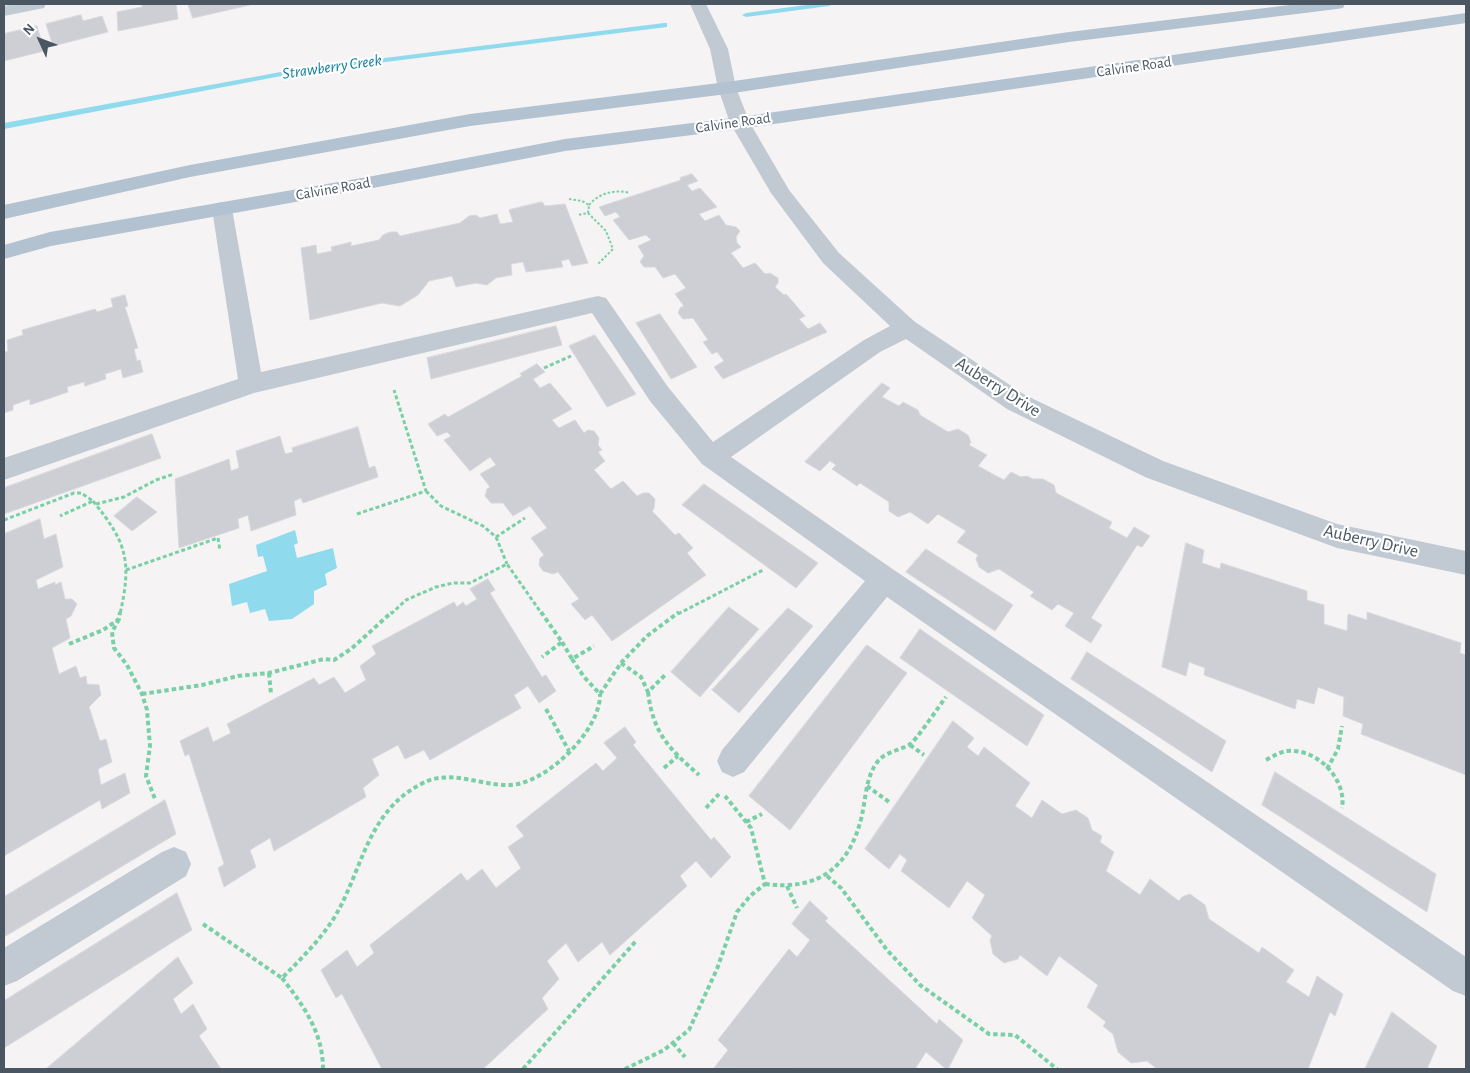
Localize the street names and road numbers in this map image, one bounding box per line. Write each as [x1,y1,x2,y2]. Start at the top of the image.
street label: Calvine Road [1095,53,1173,81]
street label: Calvine Road [694,109,772,137]
street label: Calvine Road [294,174,372,204]
street label: Auberry Drive [951,352,1045,422]
street label: Auberry Drive [1321,520,1421,562]

